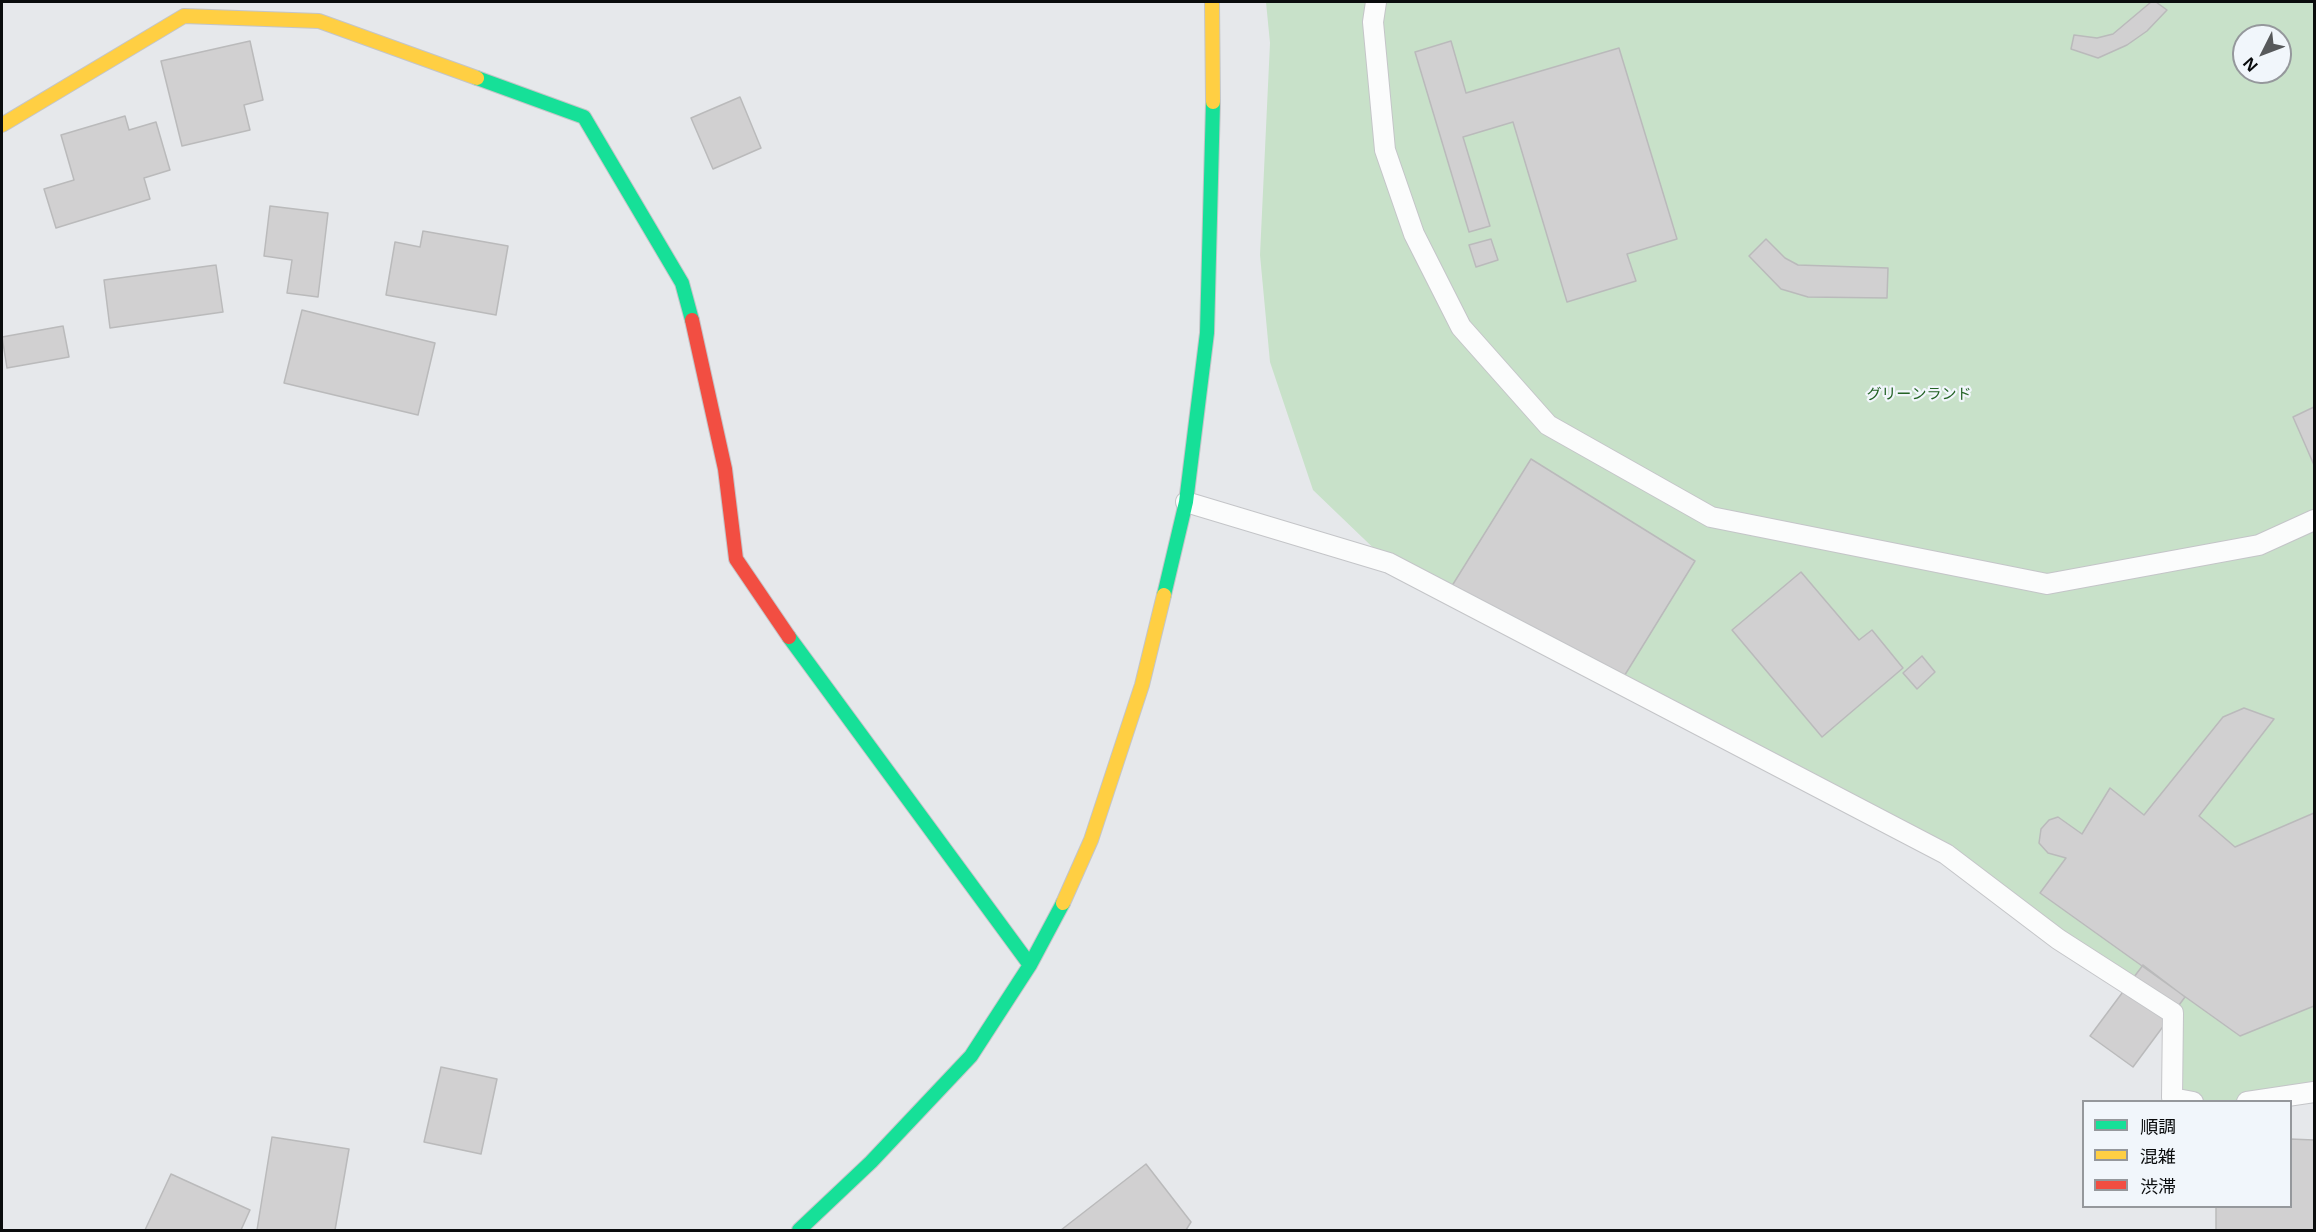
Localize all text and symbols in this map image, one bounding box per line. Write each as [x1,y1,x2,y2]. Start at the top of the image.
north arrow [2232,24,2292,84]
text: N [2238,53,2263,77]
park label: グリーンランド [1867,386,1971,404]
legend [2082,1100,2292,1208]
text: 順調 [2140,1114,2176,1138]
text: 混雑 [2140,1144,2176,1168]
text: 渋滞 [2140,1174,2176,1198]

